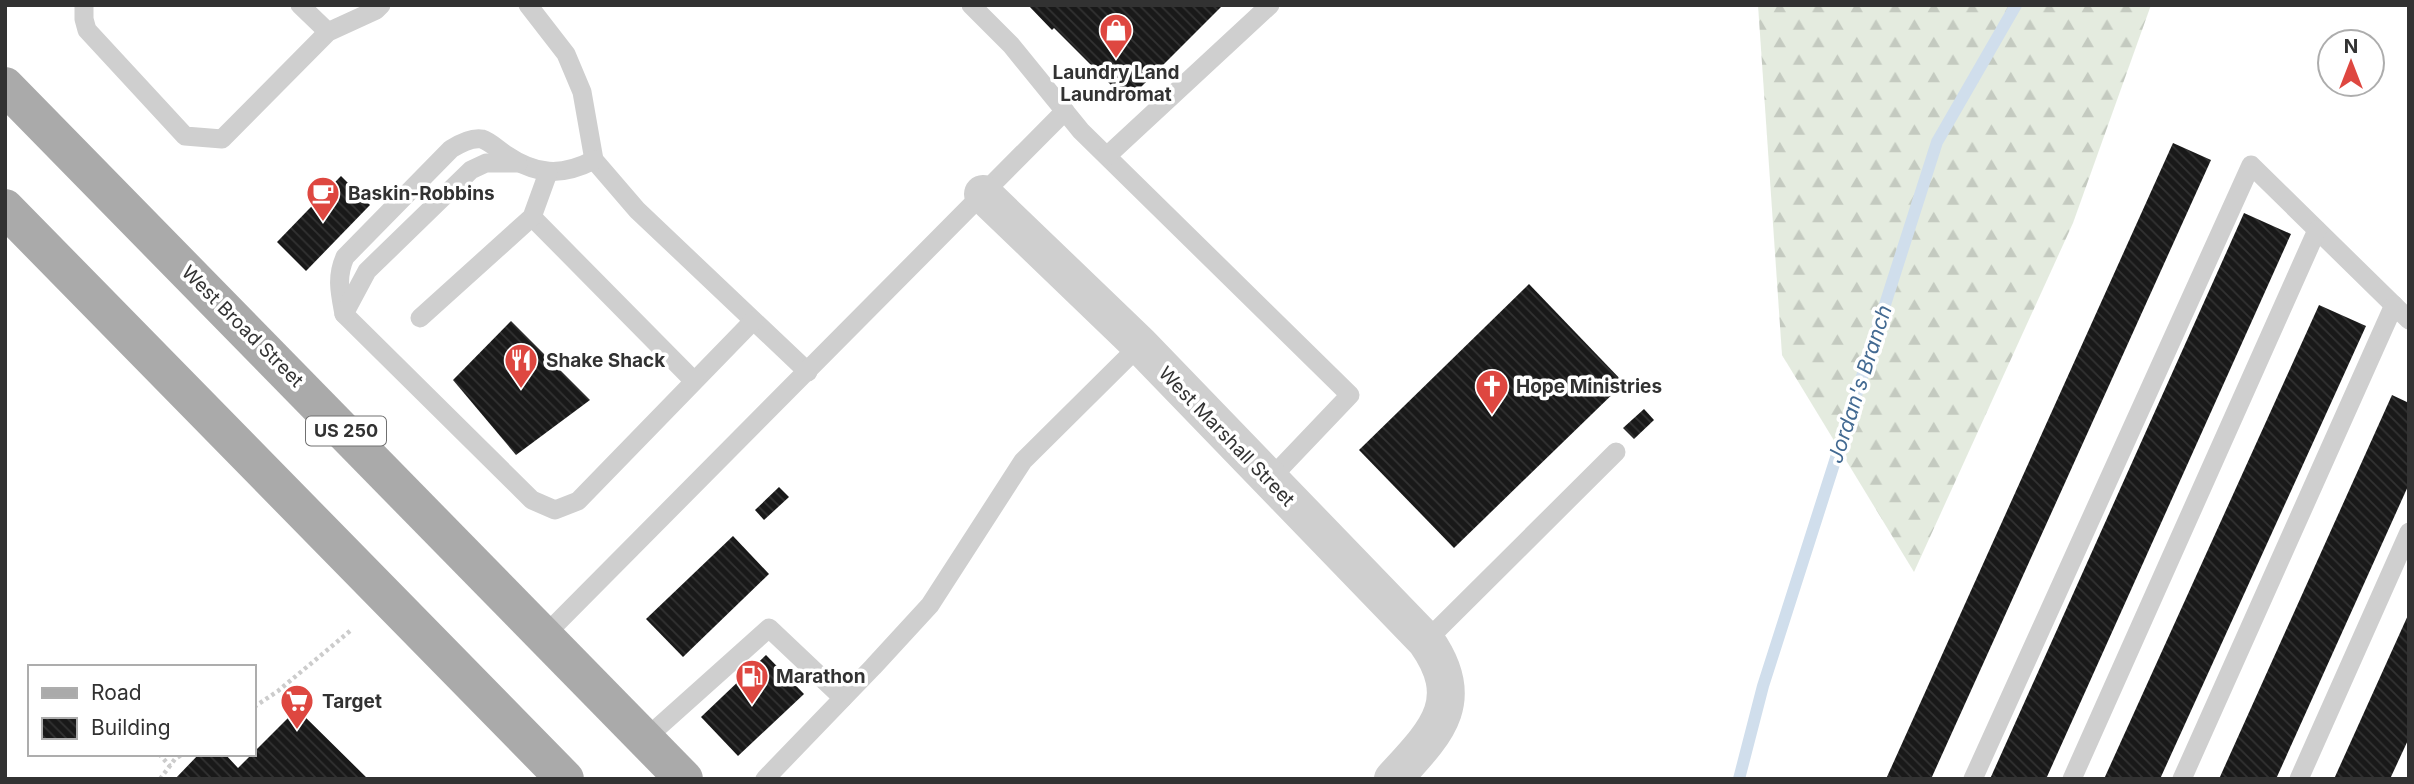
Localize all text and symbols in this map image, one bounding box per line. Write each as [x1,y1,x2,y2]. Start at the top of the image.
shop icon: Laundry Land Laundromat [1097,11,1135,60]
north arrow [2316,28,2386,98]
text: N [2344,35,2358,58]
place label: Laundry Land Laundromat [1053,61,1179,106]
cafe icon: Baskin-Robbins [304,174,342,223]
place label: Baskin-Robbins [348,182,495,205]
street label: West Broad Street [177,261,308,392]
water label: Jordan's Branch [1822,302,1897,466]
restaurant icon: Shake Shack [502,341,540,390]
place label: Shake Shack [546,349,665,372]
street label: West Marshall Street [1154,362,1299,511]
church icon: Hope Ministries [1473,367,1511,416]
place label: Hope Ministries [1516,375,1662,398]
road number: US 250 [306,416,386,446]
fuel station icon: Marathon [733,657,771,706]
legend [28,665,256,756]
place label: Marathon [776,665,866,688]
text: Road [91,680,142,705]
supermarket icon: Target [278,682,316,731]
place label: Target [322,690,382,713]
text: Building [91,715,171,740]

